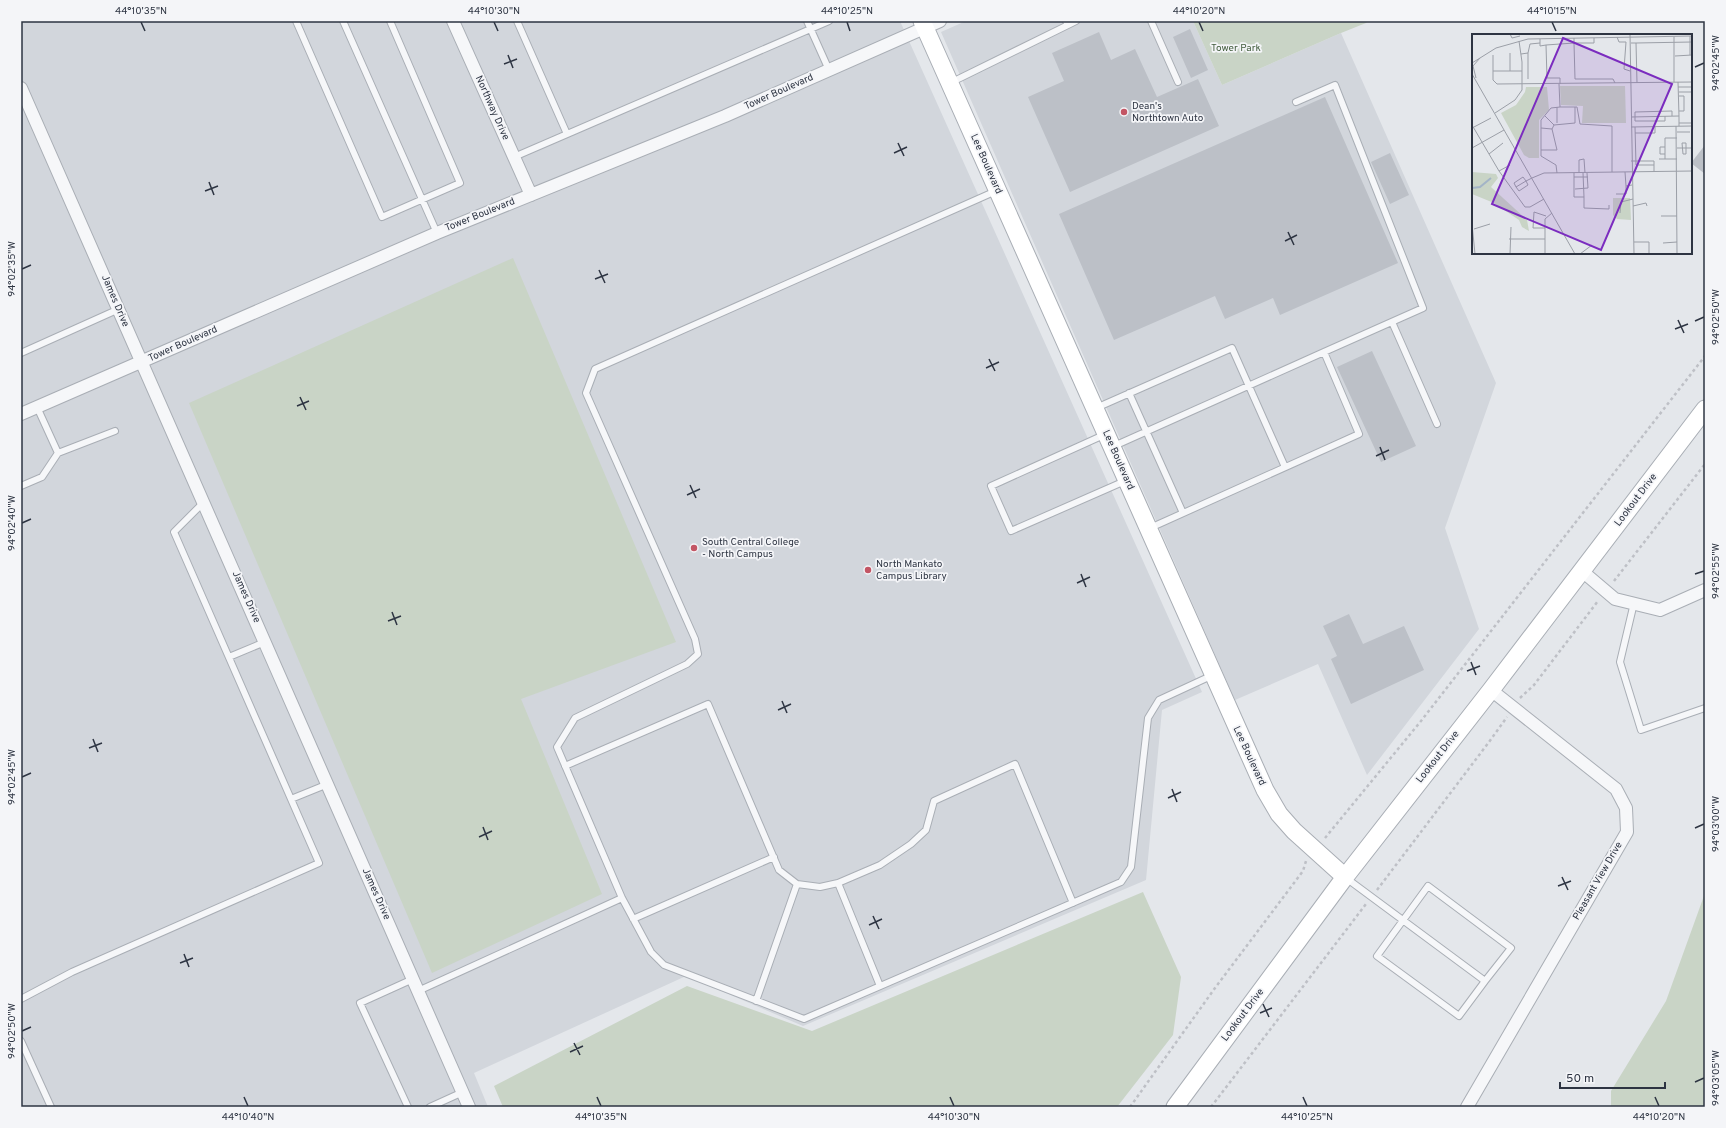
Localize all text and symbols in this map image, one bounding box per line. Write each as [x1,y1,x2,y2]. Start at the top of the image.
text: 44°10'35"N [115,5,167,18]
text: 44°10'30"N [468,5,520,18]
text: 44°10'25"N [821,5,873,18]
text: 44°10'20"N [1173,5,1225,18]
text: 44°10'15"N [1527,5,1577,18]
inset map [1472,34,1692,254]
text: 94°02'45"W [1710,35,1723,91]
park label: Tower Park [1211,42,1261,55]
street label: Tower Boulevard [742,71,816,113]
street label: Northway Drive [472,74,512,142]
place label: Dean's Northtown Auto [1132,100,1204,125]
marker: Dean's Northtown Auto [1119,107,1129,117]
street label: Lee Boulevard [967,132,1005,196]
street label: Tower Boulevard [443,195,517,235]
text: 94°02'35"W [6,241,19,297]
street label: James Drive [98,273,132,329]
text: 94°02'50"W [1710,289,1723,345]
street label: Tower Boulevard [146,323,220,365]
street label: Lee Boulevard [1099,428,1137,492]
street label: Lookout Drive [1612,471,1660,529]
text: 94°02'40"W [6,495,19,551]
place label: South Central College - North Campus [702,536,799,561]
marker: South Central College - North Campus [689,543,699,553]
text: 94°02'55"W [1710,543,1723,599]
place label: North Mankato Campus Library [876,558,947,583]
marker: North Mankato Campus Library [863,565,873,575]
street label: James Drive [229,569,263,625]
street label: Lee Boulevard [1230,724,1268,788]
street label: Lookout Drive [1413,728,1463,786]
text: 94°02'45"W [6,749,19,805]
text: 94°03'00"W [1710,796,1723,852]
street label: Pleasant View Drive [1570,840,1626,922]
street label: James Drive [359,866,393,922]
street label: Lookout Drive [1219,986,1267,1044]
text: 94°02'50"W [6,1003,19,1059]
text: 94°03'05"W [1710,1050,1723,1106]
scale bar [1560,1064,1665,1090]
text: 50 m [1566,1071,1594,1087]
text: 44°10'40"N [222,1111,274,1124]
text: 44°10'35"N [575,1111,627,1124]
text: 44°10'30"N [928,1111,980,1124]
text: 44°10'25"N [1281,1111,1333,1124]
text: 44°10'20"N [1633,1111,1685,1124]

